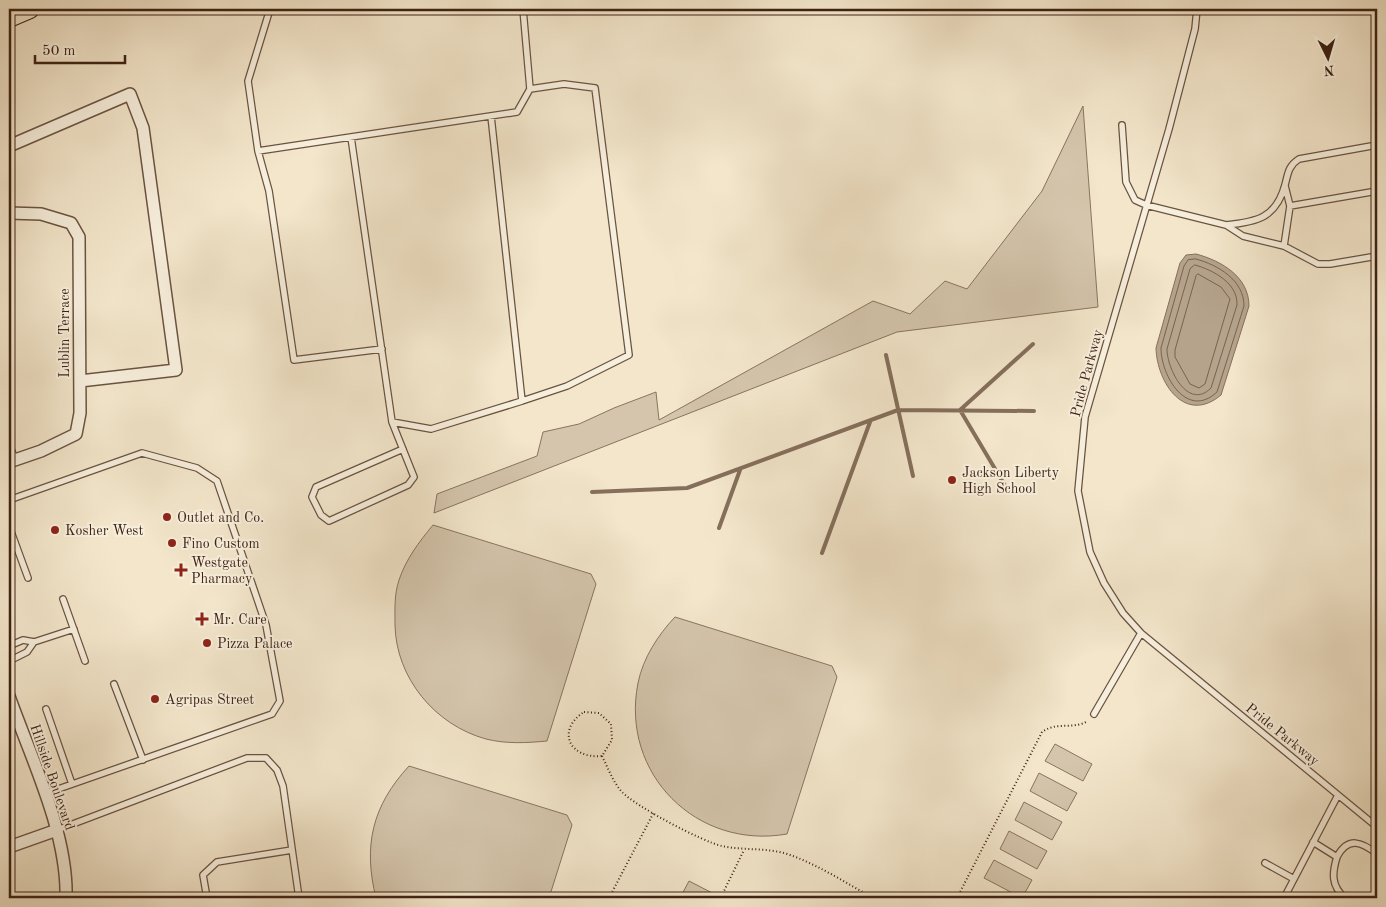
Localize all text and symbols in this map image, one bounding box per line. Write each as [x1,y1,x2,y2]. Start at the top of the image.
scale bar [35,32,125,64]
north arrow [1304,32,1354,82]
text: 50 m [42,44,76,59]
text: N [1323,63,1335,77]
street label: Lublin Terrace [58,288,72,378]
street label: Pride Parkway [1069,327,1106,419]
place label: Jackson Liberty High School [962,466,1060,496]
marker: Jackson Liberty High School [946,474,958,486]
marker: Outlet and Co. [161,511,173,523]
place label: Outlet and Co. [177,511,264,525]
marker: Kosher West [49,524,61,536]
place label: Kosher West [65,524,143,538]
marker: Fino Custom [166,537,178,549]
place label: Fino Custom [182,537,260,551]
place label: Westgate Pharmacy [191,556,253,586]
marker: Westgate Pharmacy [175,564,187,576]
marker: Mr. Care [195,612,209,626]
place label: Mr. Care [213,613,267,627]
marker: Pizza Palace [201,637,213,649]
place label: Pizza Palace [217,637,293,651]
marker: Agripas Street [149,693,161,705]
place label: Agripas Street [165,693,254,707]
street label: Pride Parkway [1243,701,1322,769]
street label: Hillside Boulevard [27,723,77,832]

